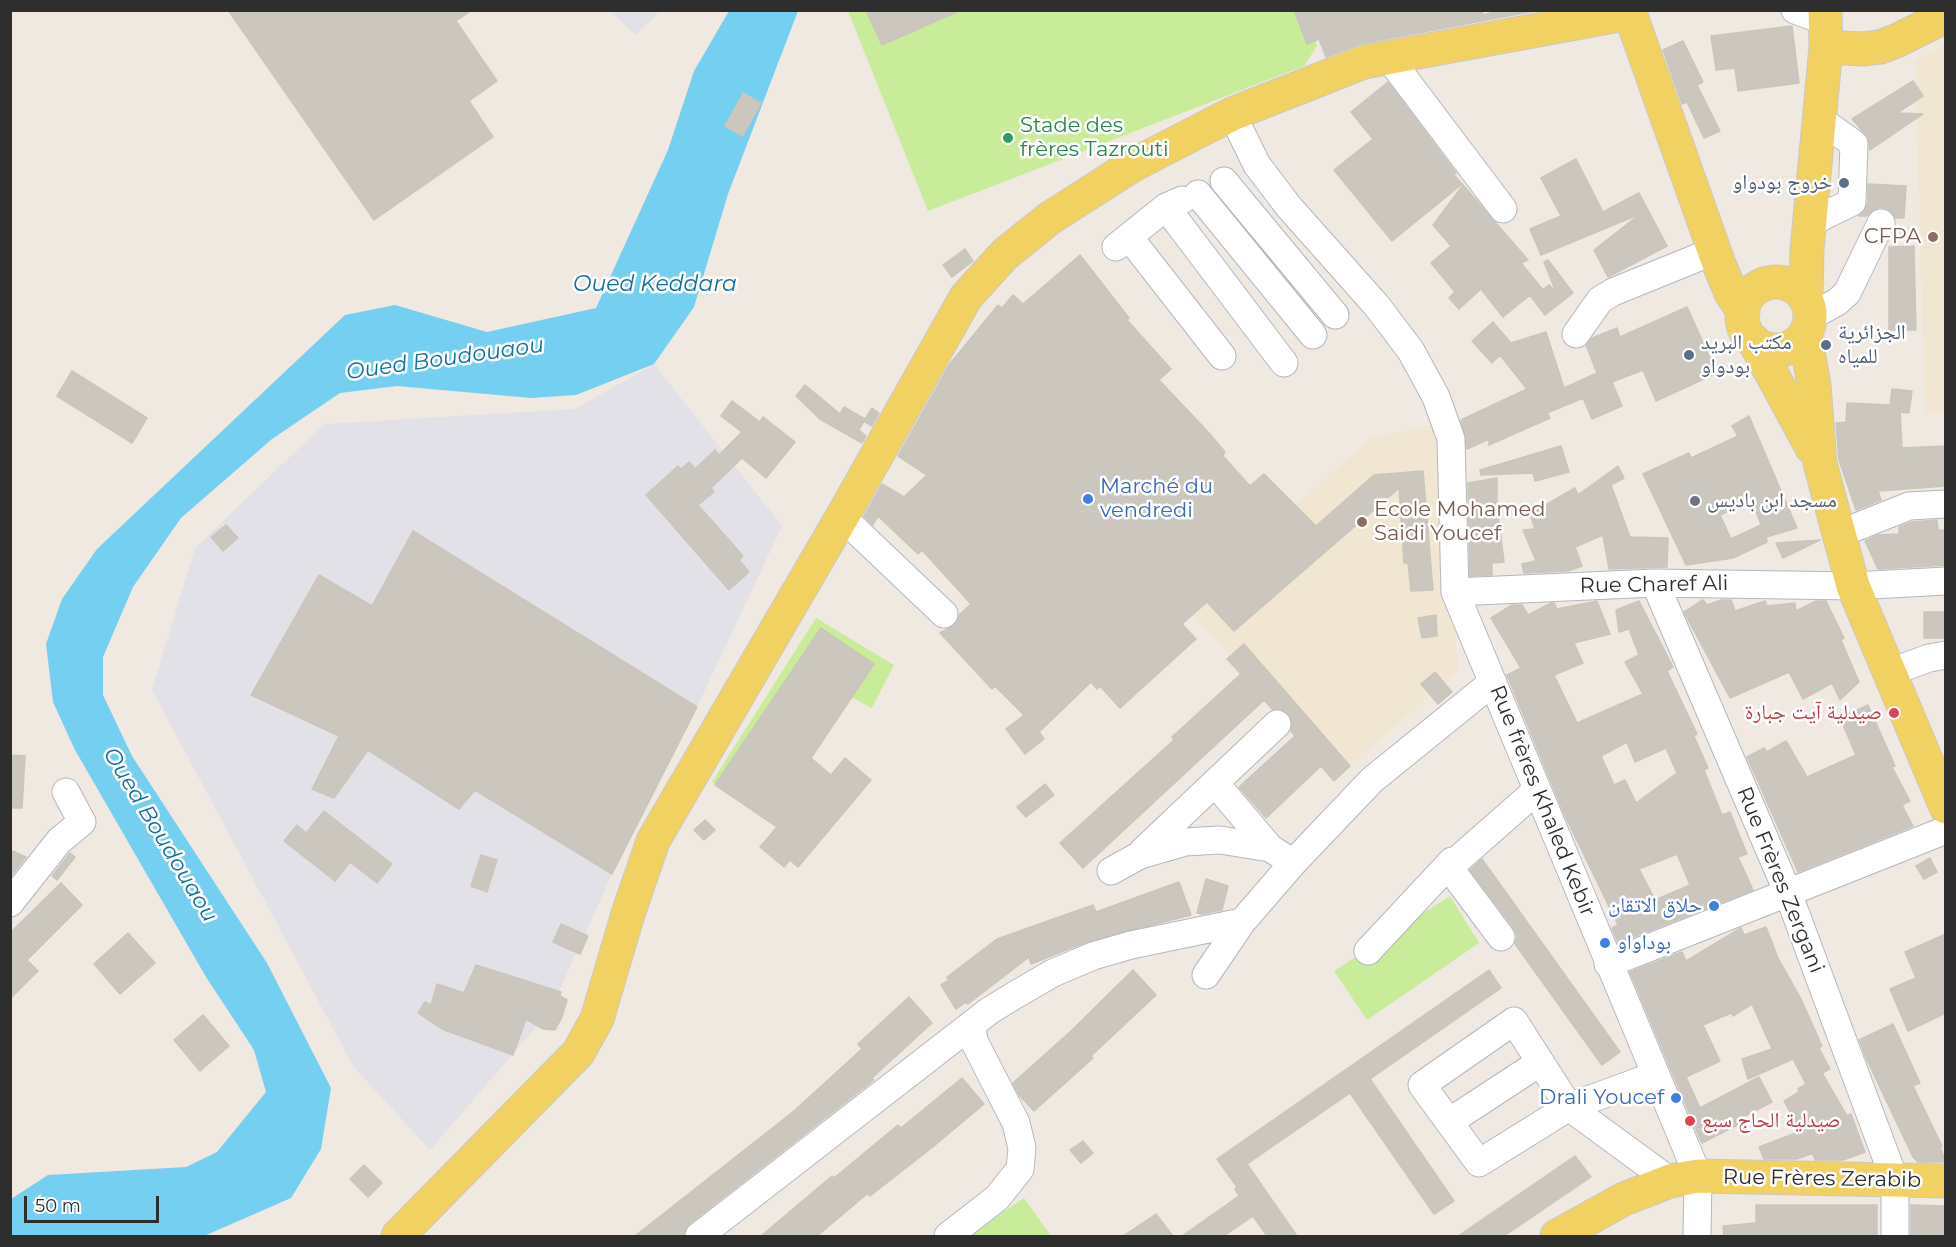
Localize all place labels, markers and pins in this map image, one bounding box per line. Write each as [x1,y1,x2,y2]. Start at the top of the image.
place label: Stade des frères Tazrouti [1020,113,1169,163]
marker: Stade des frères Tazrouti [1001,131,1015,145]
place label: خروج بودواو [1733,170,1832,196]
marker: خروج بودواو [1837,176,1851,190]
place label: CFPA [1864,224,1921,250]
marker: CFPA [1926,230,1940,244]
place label: الجزائرية للمياه [1838,320,1906,370]
place label: مكتب البريد بودواو [1701,330,1792,380]
marker: الجزائرية للمياه [1819,338,1833,352]
marker: مكتب البريد بودواو [1682,348,1696,362]
place label: Marché du vendredi [1100,474,1213,524]
place label: مسجد ابن باديس [1707,488,1837,514]
marker: Marché du vendredi [1081,492,1095,506]
marker: مسجد ابن باديس [1688,494,1702,508]
place label: Ecole Mohamed Saidi Youcef [1374,497,1546,547]
marker: Ecole Mohamed Saidi Youcef [1355,515,1369,529]
place label: صيدلية آيت جبارة [1745,700,1882,726]
marker: صيدلية آيت جبارة [1887,706,1901,720]
place label: حلاق الاتقان [1608,893,1702,919]
marker: حلاق الاتقان [1707,899,1721,913]
place label: بوداواو [1617,930,1671,956]
marker: بوداواو [1598,936,1612,950]
place label: Drali Youcef [1539,1085,1664,1111]
marker: Drali Youcef [1669,1091,1683,1105]
place label: صيدلية الحاج سبع [1702,1108,1841,1134]
marker: صيدلية الحاج سبع [1683,1114,1697,1128]

